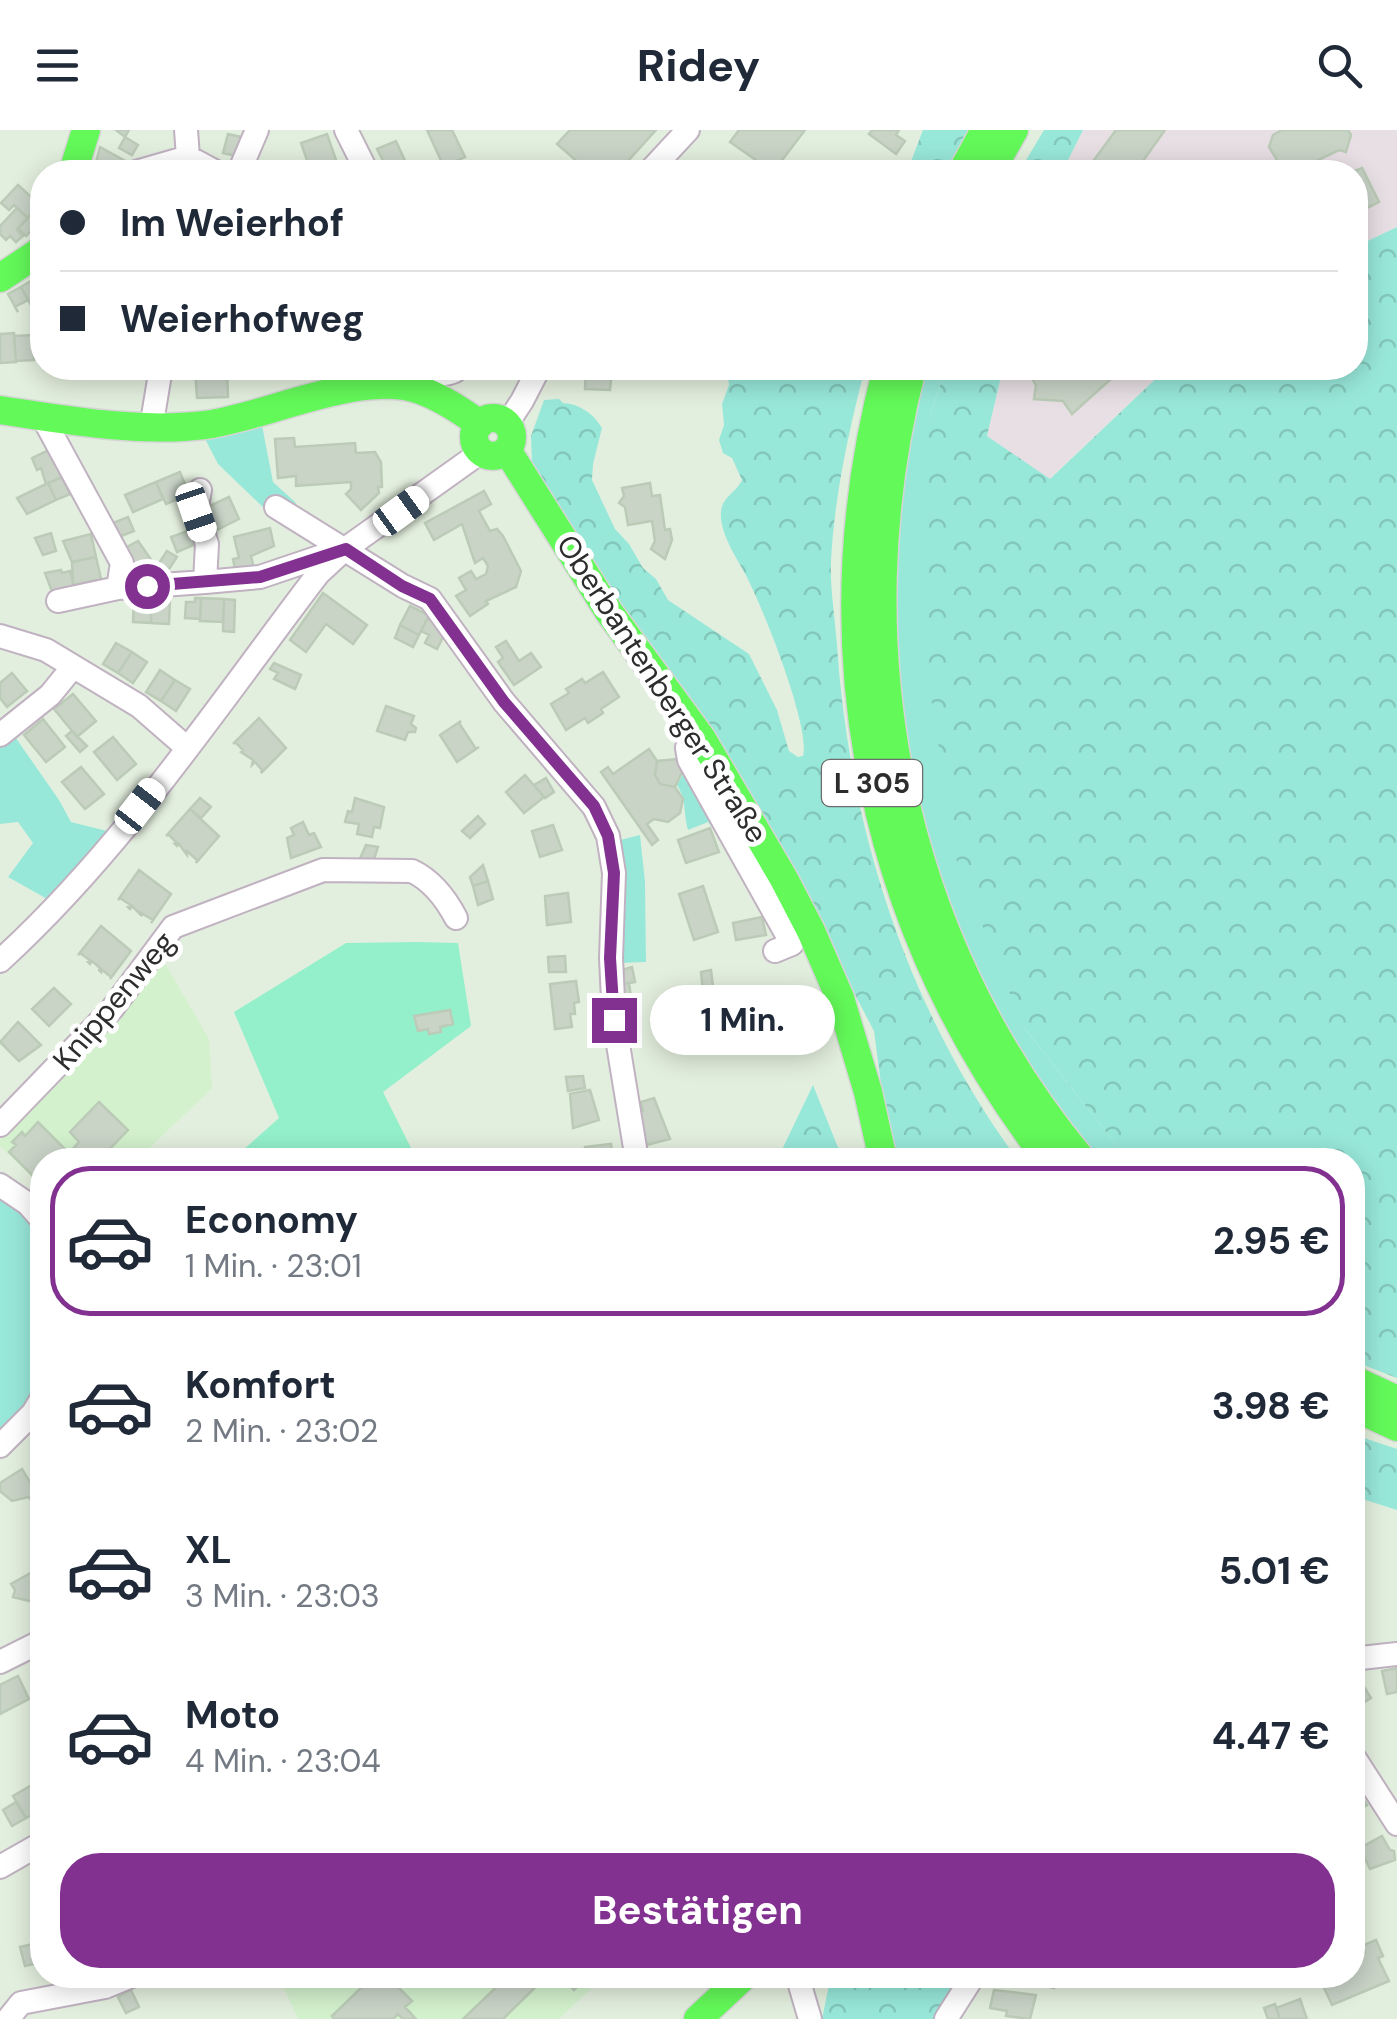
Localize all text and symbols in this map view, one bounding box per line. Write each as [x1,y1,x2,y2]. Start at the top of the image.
text: Ridey [637,36,760,95]
icon: menu [30,38,85,93]
icon: search [1312,38,1367,93]
text: Im Weierhof [120,198,344,248]
text: Weierhofweg [120,294,365,344]
car [172,479,220,545]
car [368,481,434,541]
street label: Oberbantenberger Straße [548,527,777,850]
route start [125,564,170,609]
road number: L 305 [822,760,922,806]
car [110,773,170,839]
street label: Knippenweg [44,923,183,1078]
callout: 1 Min. [649,985,834,1055]
route end [592,998,637,1043]
text: 1 Min. [700,999,785,1041]
text: Economy [185,1195,358,1245]
icon: car [65,1196,155,1286]
text: 2.95 € [1213,1216,1330,1266]
text: 1 Min. · 23:01 [185,1245,362,1287]
text: Komfort [185,1360,336,1410]
icon: car [65,1361,155,1451]
text: 3.98 € [1212,1381,1330,1431]
text: 2 Min. · 23:02 [185,1410,378,1452]
text: XL [185,1525,232,1575]
icon: car [65,1526,155,1616]
text: 5.01 € [1219,1546,1330,1596]
text: 3 Min. · 23:03 [185,1575,380,1617]
text: Moto [185,1690,280,1740]
icon: car [65,1691,155,1781]
text: 4.47 € [1212,1711,1330,1761]
text: 4 Min. · 23:04 [185,1740,381,1782]
button: Bestätigen [60,1853,1335,1968]

